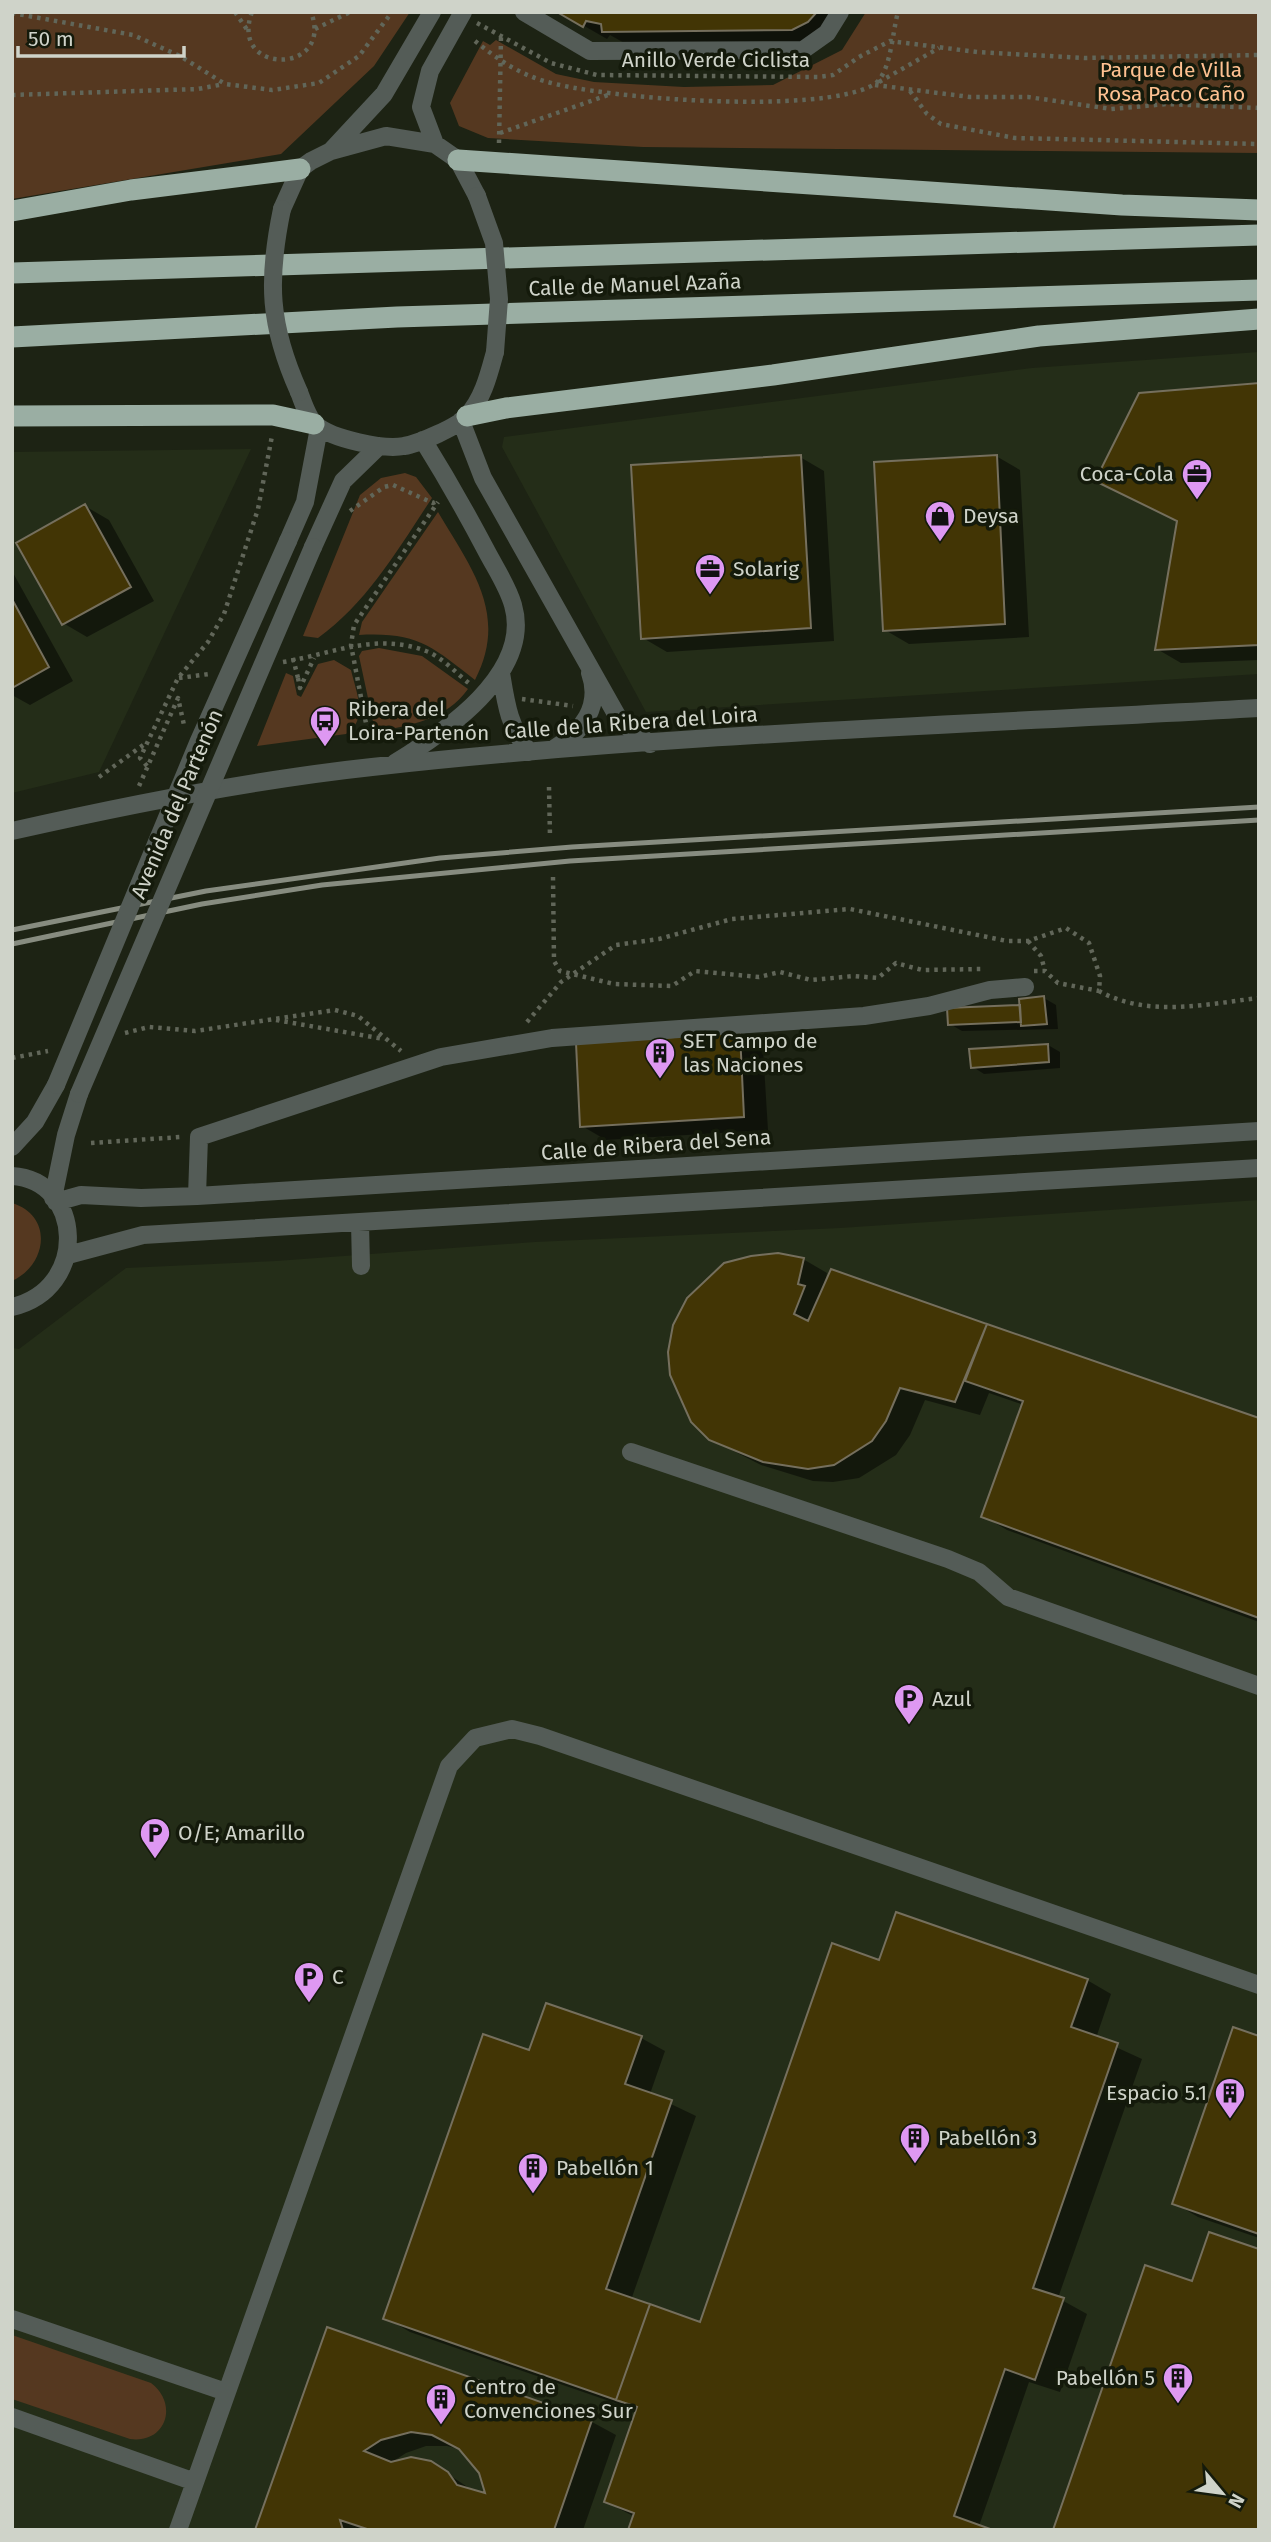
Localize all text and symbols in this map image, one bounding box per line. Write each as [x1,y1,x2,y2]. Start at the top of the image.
scale bar [18,14,184,58]
text: 50 m [28,26,74,52]
street label: Anillo Verde Ciclista [622,47,810,73]
park label: Parque de Villa Rosa Paco Caño [1097,57,1245,107]
street label: Calle de Manuel Azaña [528,268,742,302]
office icon: Coca-Cola [1180,457,1214,501]
place label: Coca-Cola [1080,461,1174,487]
shop icon: Deysa [923,499,957,543]
place label: Deysa [963,503,1019,529]
office icon: Solarig [693,552,727,596]
place label: Solarig [733,556,799,582]
place label: Ribera del Loira-Partenón [348,696,489,746]
street label: Calle de la Ribera del Loira [503,701,759,745]
bus stop icon: Ribera del Loira-Partenón [308,704,342,748]
street label: Avenida del Partenón [125,705,229,903]
place label: SET Campo de las Naciones [683,1028,817,1078]
building icon: SET Campo de las Naciones [643,1036,677,1080]
street label: Calle de Ribera del Sena [540,1124,772,1166]
parking icon: Azul [892,1682,926,1726]
place label: Azul [932,1686,971,1712]
parking icon: O/E; Amarillo [138,1816,172,1860]
place label: O/E; Amarillo [178,1820,305,1846]
parking icon: C [292,1960,326,2004]
place label: C [332,1964,344,1990]
building icon: Espacio 5.1 [1213,2076,1247,2120]
place label: Espacio 5.1 [1106,2080,1207,2106]
building icon: Pabellón 3 [898,2121,932,2165]
place label: Pabellón 3 [938,2125,1037,2151]
building icon: Pabellón 1 [516,2151,550,2195]
place label: Pabellón 1 [556,2155,654,2181]
building icon: Pabellón 5 [1161,2361,1195,2405]
place label: Pabellón 5 [1056,2365,1155,2391]
place label: Centro de Convenciones Sur [464,2374,633,2424]
building icon: Centro de Convenciones Sur [424,2382,458,2426]
north arrow [1187,2458,1257,2528]
text: N [1223,2490,1250,2512]

